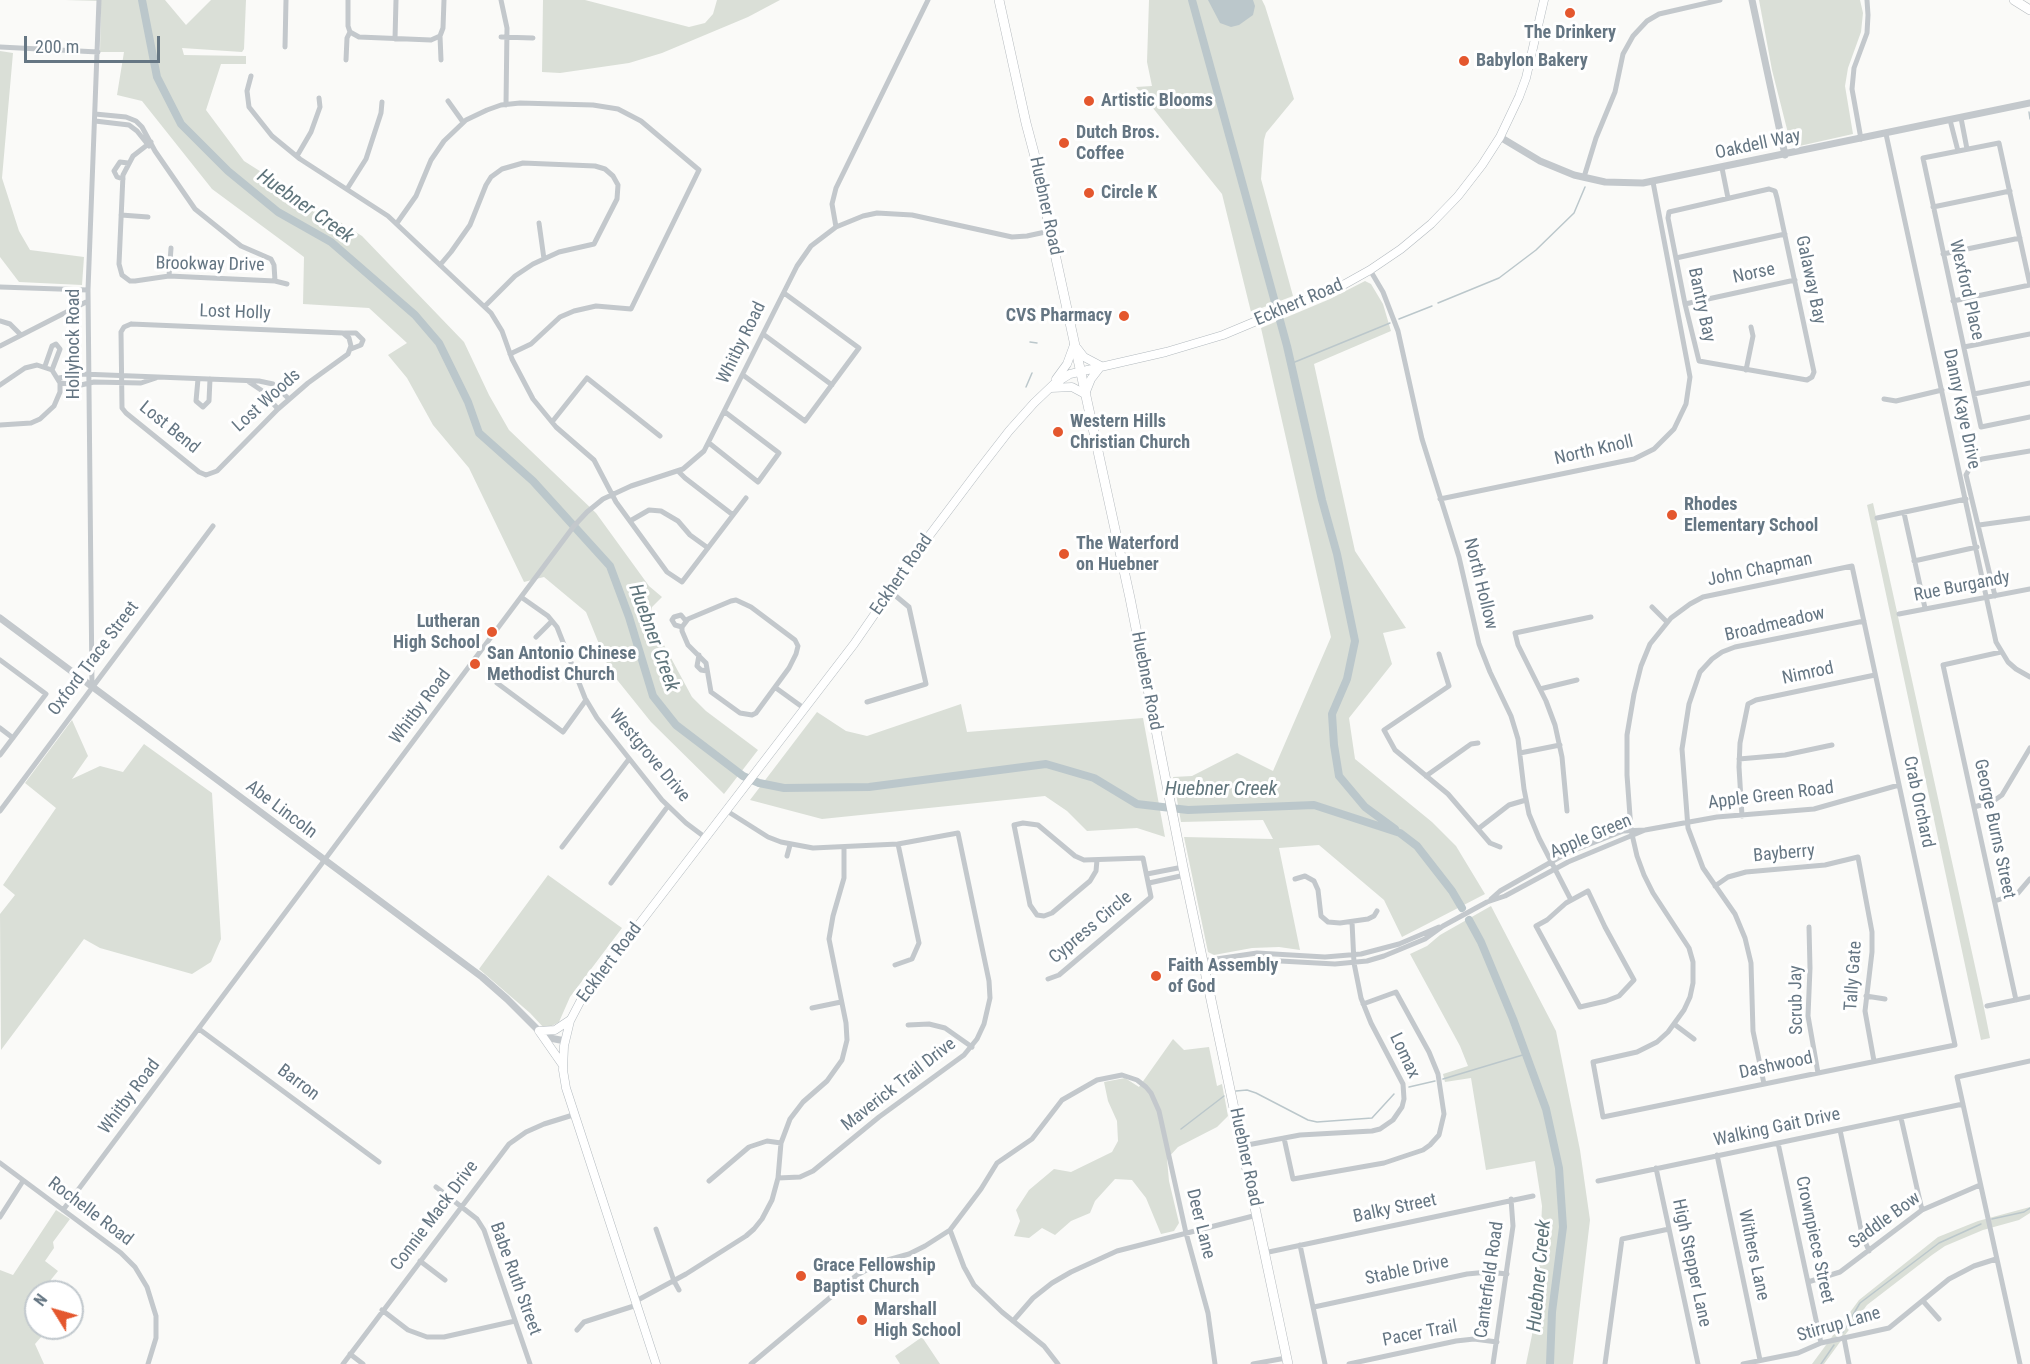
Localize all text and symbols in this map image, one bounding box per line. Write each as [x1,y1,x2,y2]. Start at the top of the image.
marker: The Drinkery [1563,6,1577,20]
place label: The Drinkery [1524,22,1616,44]
scale bar [27,24,164,62]
text: 200 m [35,36,79,57]
place label: Babylon Bakery [1476,50,1588,72]
marker: Babylon Bakery [1457,54,1471,68]
place label: Artistic Blooms [1101,90,1213,112]
marker: Artistic Blooms [1082,94,1096,108]
place label: Dutch Bros. Coffee [1076,122,1160,164]
street label: Oakdell Way [1713,125,1803,165]
marker: Dutch Bros. Coffee [1057,136,1071,150]
street label: Huebner Road [1024,155,1066,257]
water label: Huebner Creek [252,165,358,249]
place label: Circle K [1101,182,1157,204]
marker: Circle K [1082,186,1096,200]
street label: Galaway Bay [1790,234,1830,326]
street label: Wexford Place [1944,238,1988,342]
street label: Brookway Drive [155,253,265,277]
street label: Norse [1731,259,1777,289]
street label: Bantry Bay [1683,266,1719,344]
street label: Eckhert Road [1252,275,1346,331]
street label: Hollyhock Road [63,289,85,399]
street label: Whitby Road [713,299,771,387]
street label: Lost Holly [199,301,271,325]
place label: CVS Pharmacy [1006,305,1112,327]
marker: CVS Pharmacy [1117,309,1131,323]
street label: Danny Kaye Drive [1938,347,1984,471]
street label: Lost Woods [229,365,305,437]
street label: Lost Bend [135,397,203,459]
place label: Western Hills Christian Church [1070,411,1190,454]
marker: Western Hills Christian Church [1051,425,1065,439]
street label: North Knoll [1553,431,1635,471]
place label: Rhodes Elementary School [1684,494,1818,536]
marker: Rhodes Elementary School [1665,508,1679,522]
street label: Eckhert Road [866,530,938,620]
place label: The Waterford on Huebner [1076,533,1179,576]
street label: North Hollow [1458,536,1502,632]
marker: The Waterford on Huebner [1057,547,1071,561]
street label: John Chapman [1706,548,1814,592]
street label: Rue Burgandy [1912,567,2012,607]
water label: Huebner Creek [622,581,684,695]
street label: Oxford Trace Street [44,598,144,720]
street label: Broadmeadow [1723,603,1827,647]
place label: Lutheran High School [393,611,480,654]
marker: Lutheran High School [485,625,499,639]
street label: Huebner Road [1126,630,1166,732]
place label: San Antonio Chinese Methodist Church [487,643,636,686]
marker: San Antonio Chinese Methodist Church [468,657,482,671]
street label: Nimrod [1780,658,1836,690]
street label: Whitby Road [386,665,456,749]
street label: Westgrove Drive [604,705,694,807]
street label: Crab Orchard [1898,754,1938,850]
street label: George Burns Street [1969,757,2019,901]
street label: Abe Lincoln [241,776,321,844]
water label: Huebner Creek [1165,778,1277,802]
street label: Apple Green Road [1707,778,1835,814]
street label: Apple Green [1547,810,1635,864]
street label: Bayberry [1752,841,1816,867]
street label: Cypress Circle [1045,887,1137,969]
street label: Eckhert Road [573,919,647,1007]
street label: Tally Gate [1841,940,1867,1012]
place label: Faith Assembly of God [1168,955,1278,998]
street label: Scrub Jay [1786,965,1808,1035]
marker: Faith Assembly of God [1149,969,1163,983]
street label: Lomax [1384,1030,1424,1082]
street label: Maverick Trail Drive [838,1034,960,1136]
street label: Dashwood [1737,1048,1815,1084]
street label: Whitby Road [95,1055,165,1139]
street label: Barron [273,1060,323,1106]
street label: Walking Gait Drive [1712,1104,1842,1152]
street label: Huebner Road [1224,1106,1266,1208]
street label: Connie Mack Drive [387,1157,483,1275]
street label: Rochelle Road [43,1173,137,1251]
street label: Crownpiece Street [1790,1174,1838,1306]
street label: Deer Lane [1181,1187,1219,1261]
street label: Saddle Bow [1845,1188,1925,1254]
street label: Balky Street [1351,1190,1439,1228]
street label: High Stepper Lane [1667,1197,1715,1329]
street label: Withers Lane [1733,1208,1773,1302]
water label: Huebner Creek [1523,1219,1557,1333]
street label: Babe Ruth Street [485,1220,545,1338]
street label: Canterfield Road [1471,1220,1509,1340]
street label: Stable Drive [1363,1252,1451,1290]
place label: Grace Fellowship Baptist Church [813,1255,936,1298]
marker: Grace Fellowship Baptist Church [794,1269,808,1283]
north arrow [24,1280,84,1340]
text: N [30,1290,51,1310]
place label: Marshall High School [874,1299,961,1342]
street label: Stirrup Lane [1795,1303,1883,1347]
marker: Marshall High School [855,1313,869,1327]
street label: Pacer Trail [1381,1316,1459,1352]

